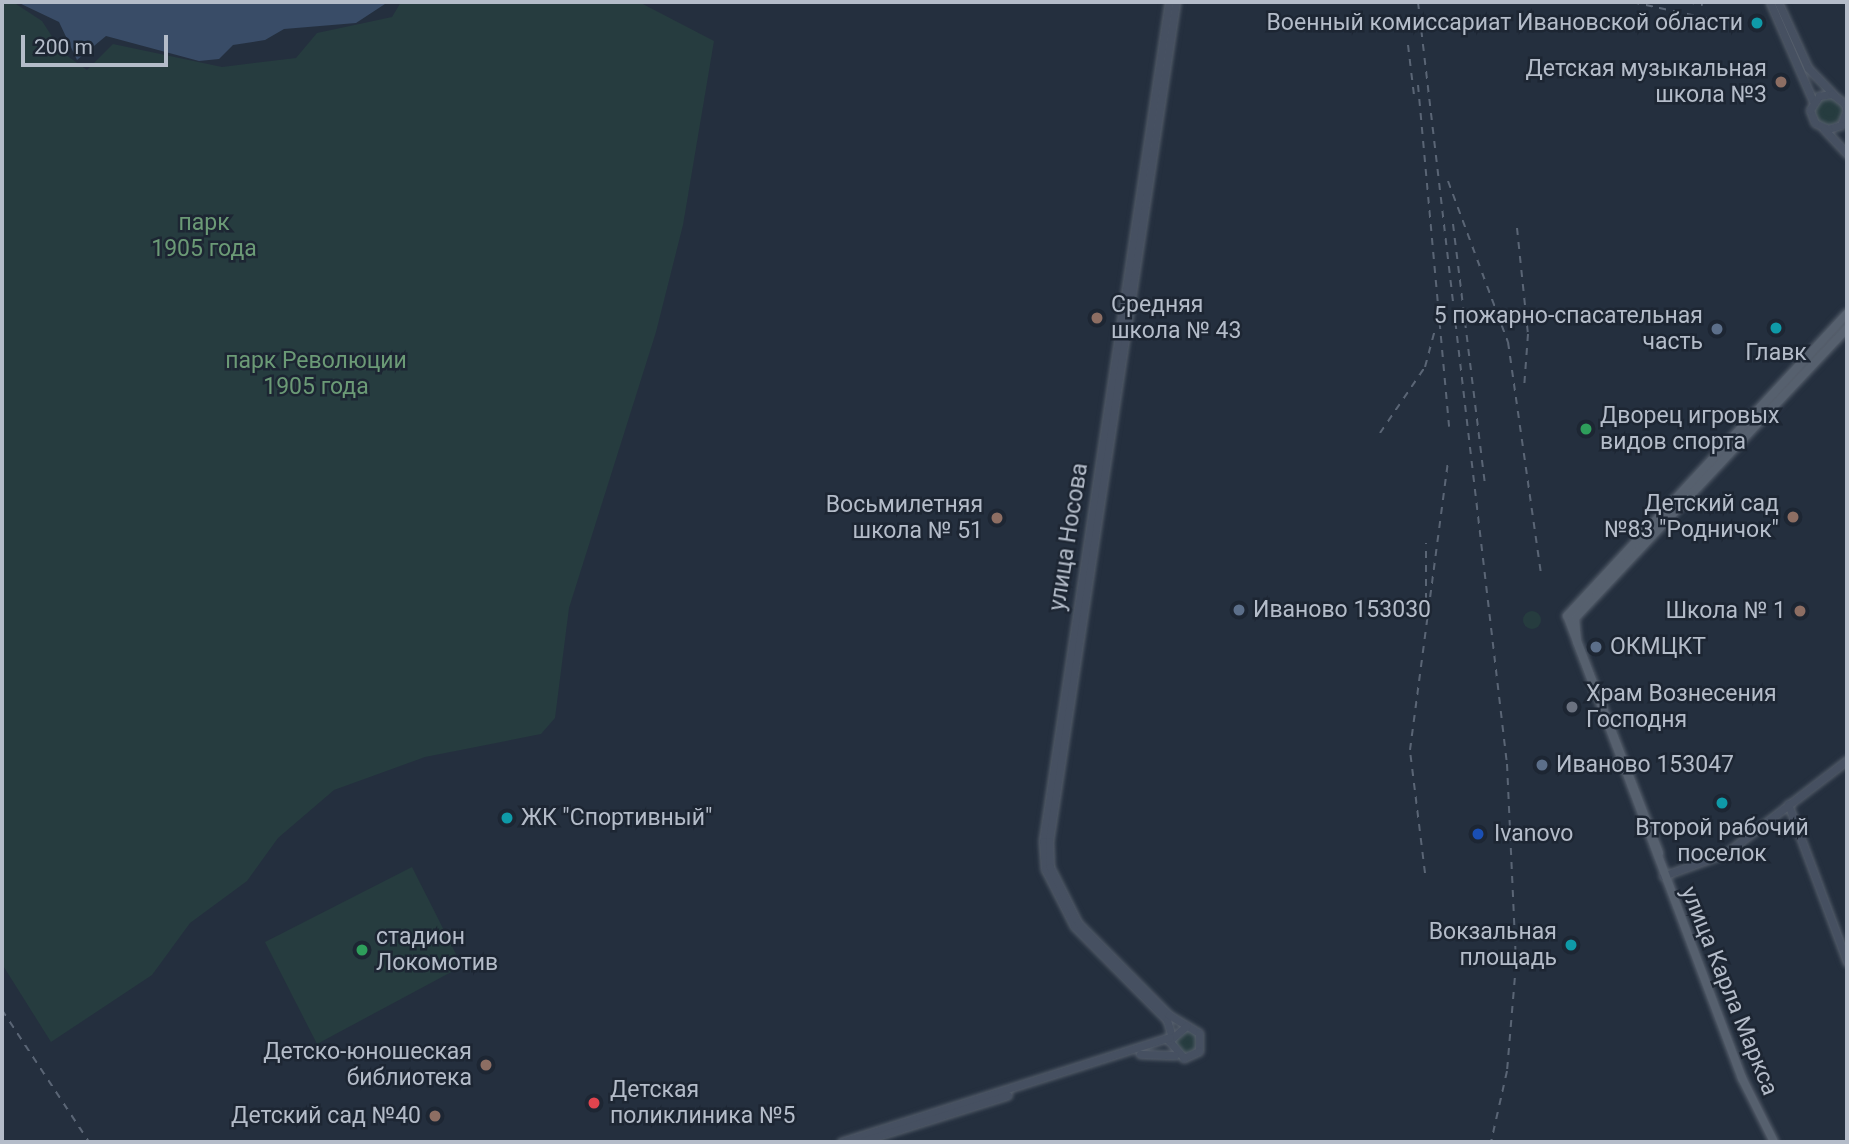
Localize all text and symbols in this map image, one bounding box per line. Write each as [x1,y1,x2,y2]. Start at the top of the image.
place label: Военный комиссариат Ивановской области [1267,9,1743,37]
marker: Военный комиссариат Ивановской области [1749,15,1765,31]
scale bar [24,21,172,65]
text: 200 m [34,35,93,59]
place label: Детская музыкальная школа №3 [1526,55,1767,109]
marker: Детская музыкальная школа №3 [1773,74,1789,90]
park label: парк 1905 года [151,209,257,263]
place label: Средняя школа № 43 [1111,291,1241,345]
place label: 5 пожарно-спасательная часть [1434,302,1703,356]
marker: Средняя школа № 43 [1089,310,1105,326]
marker: Главк [1768,320,1784,336]
marker: 5 пожарно-спасательная часть [1709,321,1725,337]
place label: Главк [1745,339,1807,367]
park label: парк Революции 1905 года [225,347,407,401]
place label: Дворец игровых видов спорта [1600,402,1779,456]
marker: Дворец игровых видов спорта [1578,421,1594,437]
street label: улица Носова [1044,461,1094,613]
place label: Детский сад №83 "Родничок" [1604,490,1779,544]
place label: Восьмилетняя школа № 51 [826,491,983,545]
marker: Детский сад №83 "Родничок" [1785,509,1801,525]
marker: Восьмилетняя школа № 51 [989,510,1005,526]
place label: Иваново 153030 [1253,596,1431,624]
place label: Школа № 1 [1665,597,1786,625]
marker: Иваново 153030 [1231,602,1247,618]
marker: Школа № 1 [1792,603,1808,619]
place label: ОКМЦКТ [1610,633,1706,661]
marker: ОКМЦКТ [1588,639,1604,655]
place label: Храм Вознесения Господня [1586,680,1777,734]
marker: Храм Вознесения Господня [1564,699,1580,715]
place label: Иваново 153047 [1556,751,1734,779]
marker: Иваново 153047 [1534,757,1550,773]
marker: Второй рабочий поселок [1714,795,1730,811]
place label: ЖК "Спортивный" [521,804,712,832]
marker: ЖК "Спортивный" [499,810,515,826]
place label: Второй рабочий поселок [1635,814,1809,868]
place label: Ivanovo [1494,820,1573,848]
marker: Ivanovo [1468,824,1488,844]
street label: улица Карла Маркса [1674,883,1784,1099]
place label: Вокзальная площадь [1429,918,1557,972]
place label: стадион Локомотив [376,923,498,977]
marker: Вокзальная площадь [1563,937,1579,953]
marker: стадион Локомотив [354,942,370,958]
place label: Детско-юношеская библиотека [263,1038,472,1092]
marker: Детско-юношеская библиотека [478,1057,494,1073]
place label: Детская поликлиника №5 [610,1076,796,1130]
marker: Детская поликлиника №5 [584,1093,604,1113]
place label: Детский сад №40 [231,1102,421,1130]
marker: Детский сад №40 [427,1108,443,1124]

